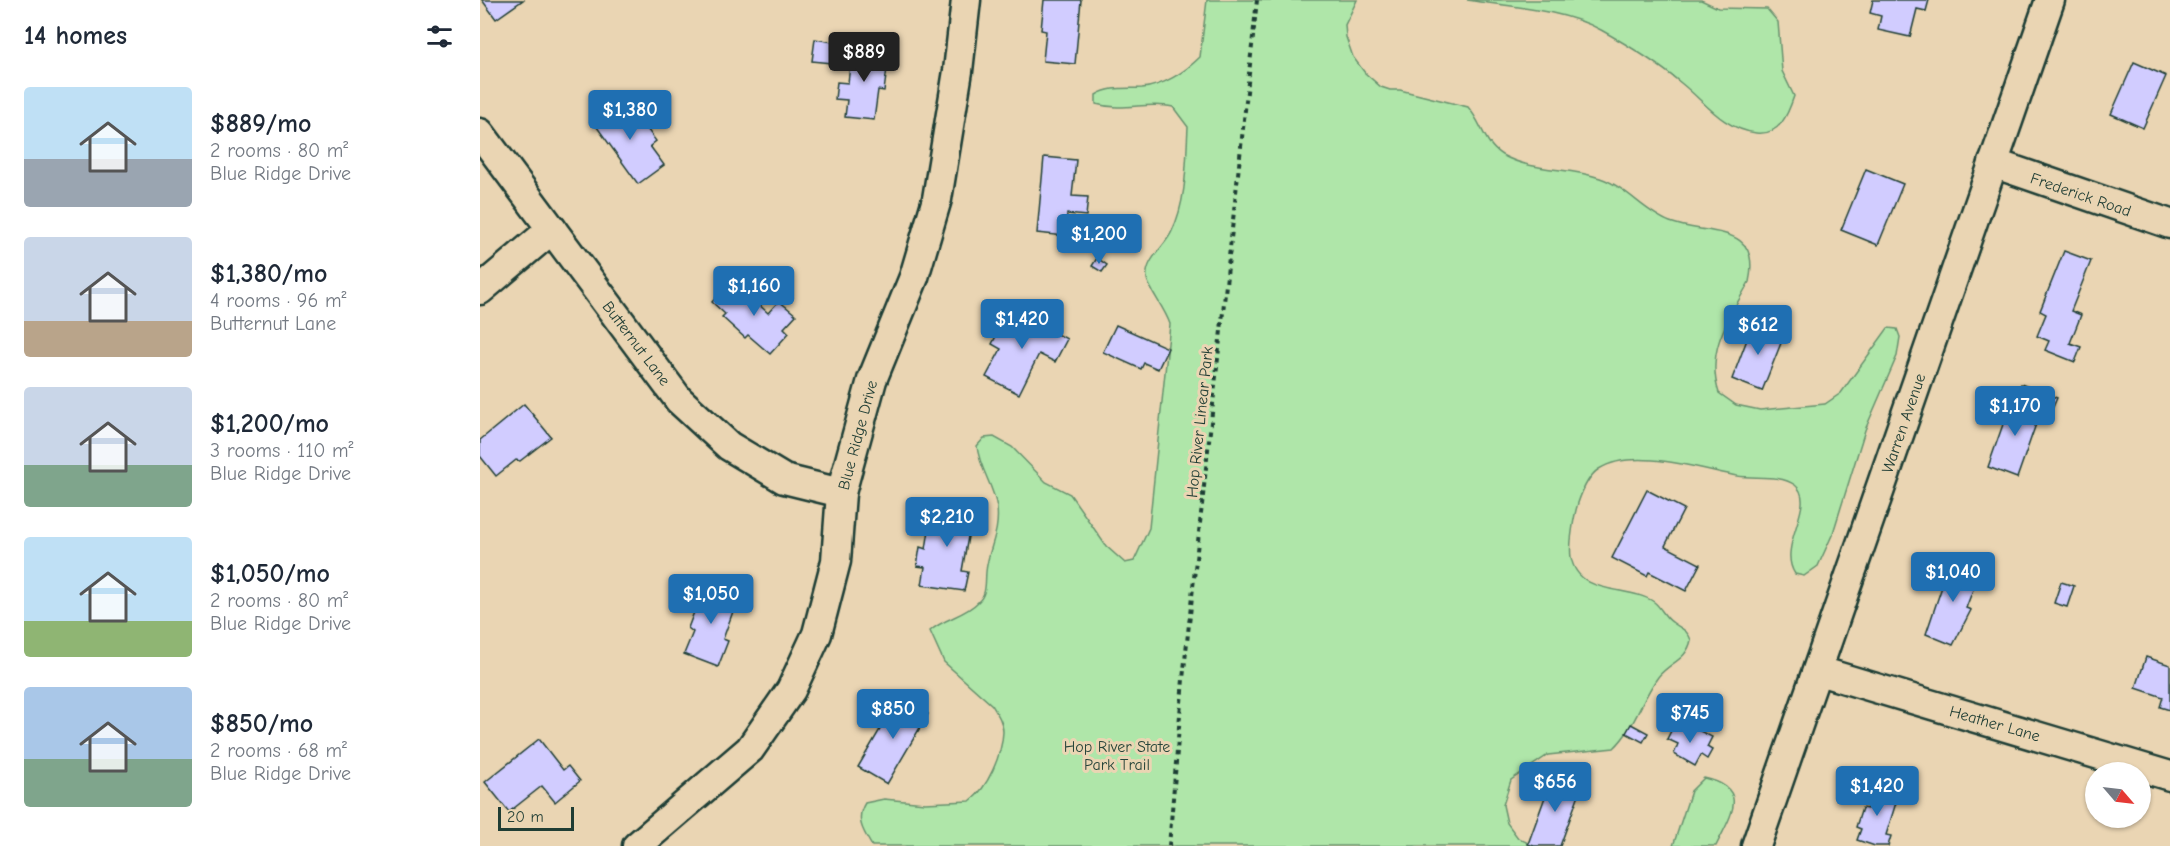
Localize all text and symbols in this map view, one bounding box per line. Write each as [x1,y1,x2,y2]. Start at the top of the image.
icon: filters [423,20,456,53]
text: 14 homes [24,21,127,51]
pin: $889 [828,32,900,83]
text: $889 [843,40,885,63]
pin: $1,380 [581,90,679,141]
text: $1,380 [602,98,658,121]
text: $889/mo [210,109,311,139]
icon: home [72,111,144,183]
text: 2 rooms · 80 m² [210,139,348,162]
text: Blue Ridge Drive [210,162,351,185]
street label: Frederick Road [2028,169,2133,221]
pin: $1,200 [1050,214,1148,265]
text: $1,200 [1071,222,1127,245]
text: $1,380/mo [210,259,327,289]
icon: home [72,261,144,333]
pin: $1,160 [705,266,803,317]
text: $1,160 [727,274,781,297]
text: 4 rooms · 96 m² [210,289,347,312]
street label: Butternut Lane [599,298,674,389]
pin: $1,420 [973,299,1071,350]
pin: $612 [1722,305,1794,356]
text: $1,420 [995,307,1049,330]
text: Butternut Lane [210,312,336,335]
text: $612 [1738,313,1778,336]
street label: Hop River Linear Park [1183,345,1217,499]
street label: Warren Avenue [1878,371,1929,476]
street label: Blue Ridge Drive [835,378,881,492]
pin: $1,170 [1966,386,2064,437]
text: $1,170 [1989,394,2041,417]
text: $1,200/mo [210,409,329,439]
icon: home [72,411,144,483]
text: 3 rooms · 110 m² [210,439,354,462]
text: Blue Ridge Drive [210,462,351,485]
pin: $2,210 [898,497,996,548]
text: $2,210 [919,505,975,528]
pin: $1,040 [1904,552,2002,603]
text: $1,050/mo [210,559,330,589]
text: $1,040 [1925,560,1981,583]
icon: home [72,561,144,633]
pin: $1,050 [662,574,760,625]
text: $1,050 [682,582,740,605]
text: 2 rooms · 80 m² [210,589,348,612]
text: Blue Ridge Drive [210,612,351,635]
pin: $850 [857,689,929,740]
pin: $745 [1654,693,1726,744]
text: $850 [871,697,915,720]
text: $745 [1670,701,1710,724]
street label: Heather Lane [1947,702,2042,746]
text: $850/mo [210,709,313,739]
icon: home [72,711,144,783]
park label: Hop River State Park Trail [1064,738,1170,774]
text: 2 rooms · 68 m² [210,739,347,762]
text: Blue Ridge Drive [210,762,351,785]
pin: $656 [1519,762,1591,813]
north arrow [2085,762,2151,828]
map controls [2085,762,2151,828]
pin: $1,420 [1828,766,1926,817]
text: $656 [1533,770,1577,793]
text: $1,420 [1850,774,1904,797]
scale bar [498,804,574,832]
text: 20 m [507,808,544,826]

